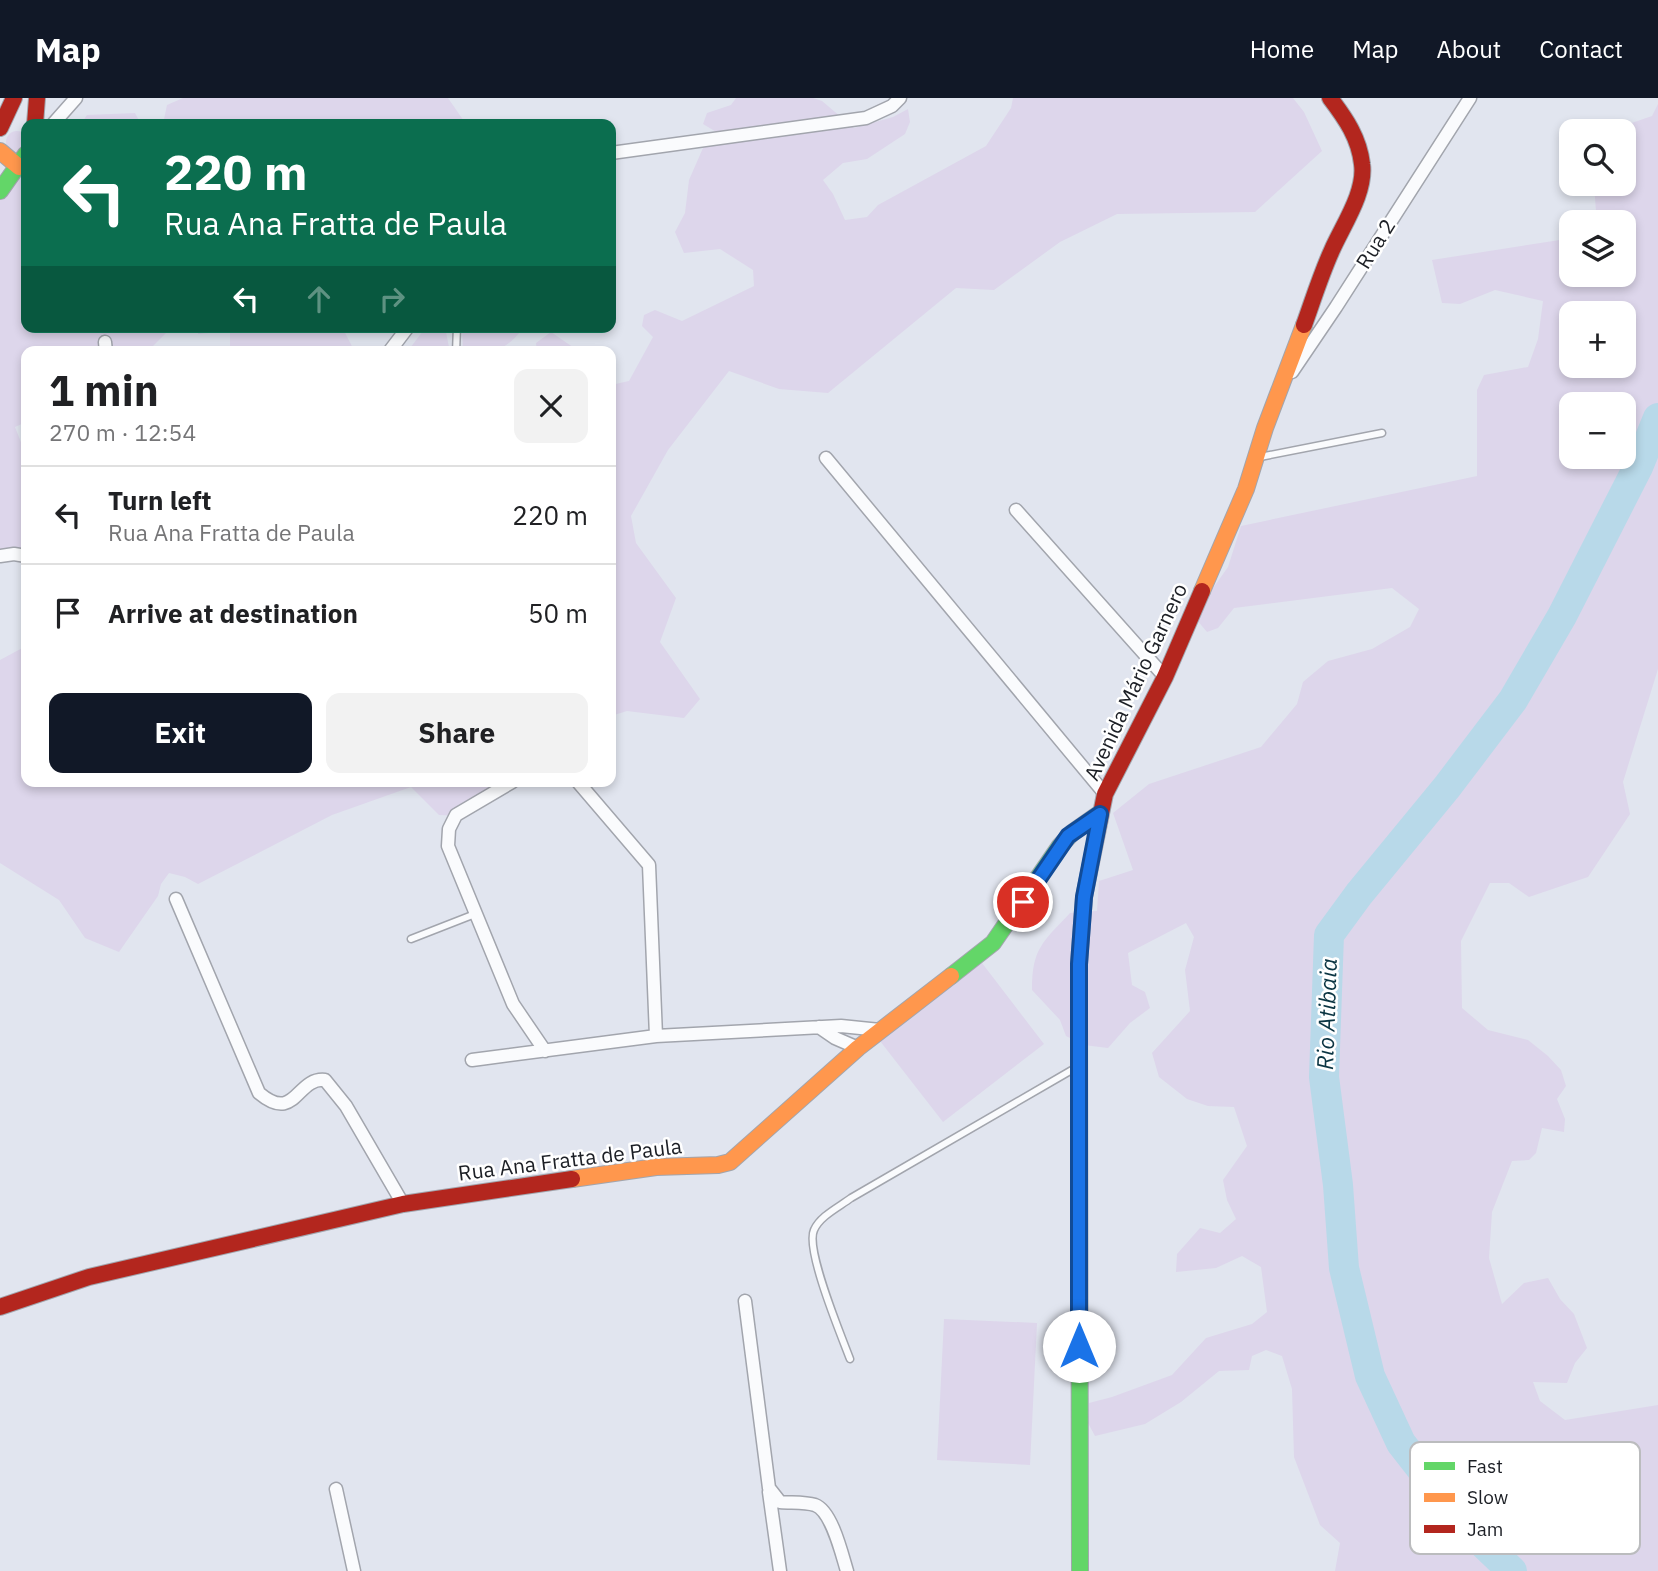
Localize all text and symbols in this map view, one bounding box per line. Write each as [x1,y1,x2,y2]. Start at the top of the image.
text: Map [35,28,101,71]
text: Home [1250,33,1314,65]
text: Map [1352,33,1398,65]
text: About [1436,33,1501,65]
text: Contact [1539,33,1623,65]
map controls [1559,119,1636,469]
button: search [1559,119,1636,196]
text: 220 m [164,140,308,203]
icon: left [49,147,140,238]
text: Rua Ana Fratta de Paula [164,202,507,244]
button: layers [1559,210,1636,287]
street label: Rua 2 [1349,213,1401,274]
icon: left [227,280,265,318]
icon: ahead [300,280,338,318]
icon: right [373,280,411,318]
button: + [1559,301,1636,378]
text: 1 min [49,363,159,418]
button: close [514,369,588,443]
button: − [1559,392,1636,469]
text: 270 m · 12:54 [49,417,196,447]
text: Turn left [108,483,211,517]
icon: left [49,496,87,534]
text: 220 m [512,498,588,532]
text: Rua Ana Fratta de Paula [108,517,355,547]
street label: Avenida Mário Garnero [1077,578,1193,785]
icon: arrive [49,594,87,632]
text: Arrive at destination [108,596,358,630]
text: 50 m [528,596,588,630]
button: Exit [49,693,312,773]
button: Share [326,693,588,773]
pin [993,872,1053,932]
icon: arrive [1004,883,1042,921]
water label: Rio Atibaia [1309,957,1343,1071]
street label: Rua Ana Fratta de Paula [456,1131,683,1187]
position arrow [1042,1309,1116,1383]
legend [1410,1442,1640,1554]
text: Fast [1467,1454,1503,1478]
text: Slow [1467,1485,1508,1509]
text: Jam [1467,1517,1503,1541]

